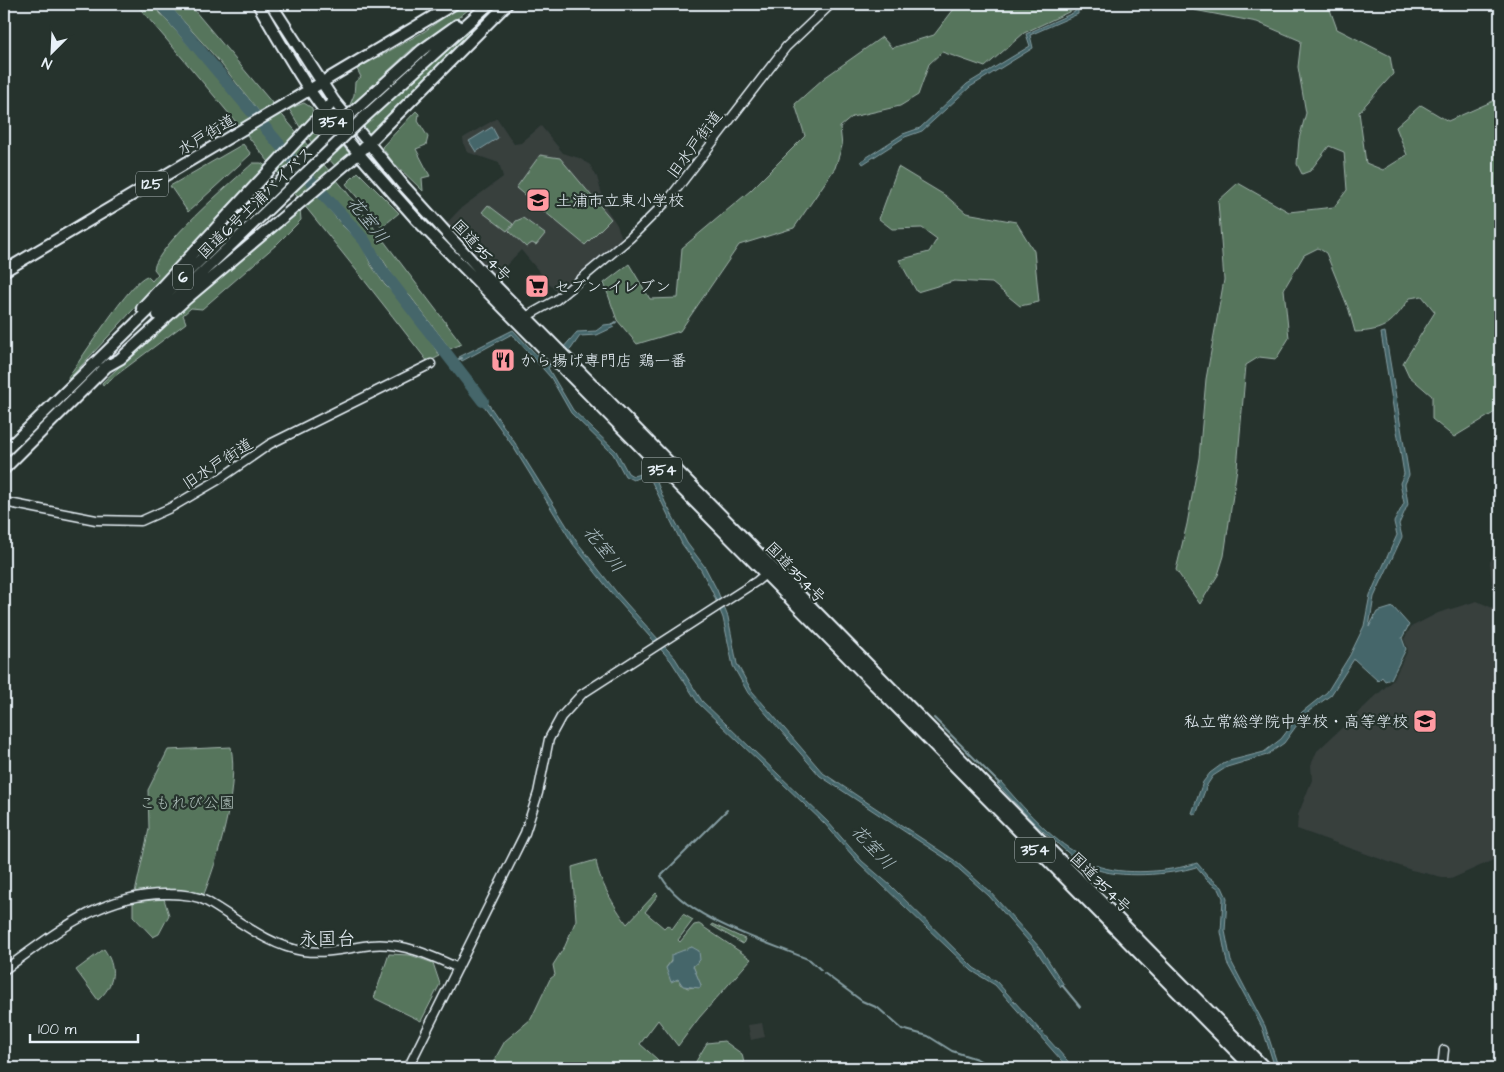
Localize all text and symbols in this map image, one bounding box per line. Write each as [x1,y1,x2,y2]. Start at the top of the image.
north arrow [28,28,78,78]
text: N [39,52,55,74]
street label: 旧水戸街道 [662,106,728,183]
street label: 水戸街道 [173,109,240,161]
road number: 354 [313,110,353,134]
street label: 国道6号土浦バイパス [193,141,319,264]
road number: 125 [136,172,168,196]
school or university icon: 土浦市立東小学校 [525,187,551,213]
place label: 土浦市立東小学校 [556,190,684,212]
water label: 花室川 [341,191,394,249]
street label: 国道354号 [446,215,516,287]
road number: 6 [173,264,193,290]
supermarket icon: セブン-イレブン [524,273,550,299]
place label: セブン-イレブン [554,276,671,298]
restaurant icon: から揚げ専門店 鶏一番 [490,347,516,373]
place label: から揚げ専門店 鶏一番 [520,350,686,372]
street label: 旧水戸街道 [178,433,257,495]
road number: 354 [642,458,682,482]
water label: 花室川 [577,520,630,578]
street label: 国道354号 [760,537,830,609]
school or university icon: 私立常総学院中学校・高等学校 [1412,708,1438,734]
place label: 私立常総学院中学校・高等学校 [1184,711,1408,733]
park label: こもれび公園 [139,792,235,814]
water label: 花室川 [845,819,900,876]
road number: 354 [1015,838,1055,862]
street label: 国道354号 [1065,847,1136,918]
district label: 永国台 [298,926,356,953]
scale bar [30,1012,138,1044]
text: 100 m [38,1019,77,1040]

